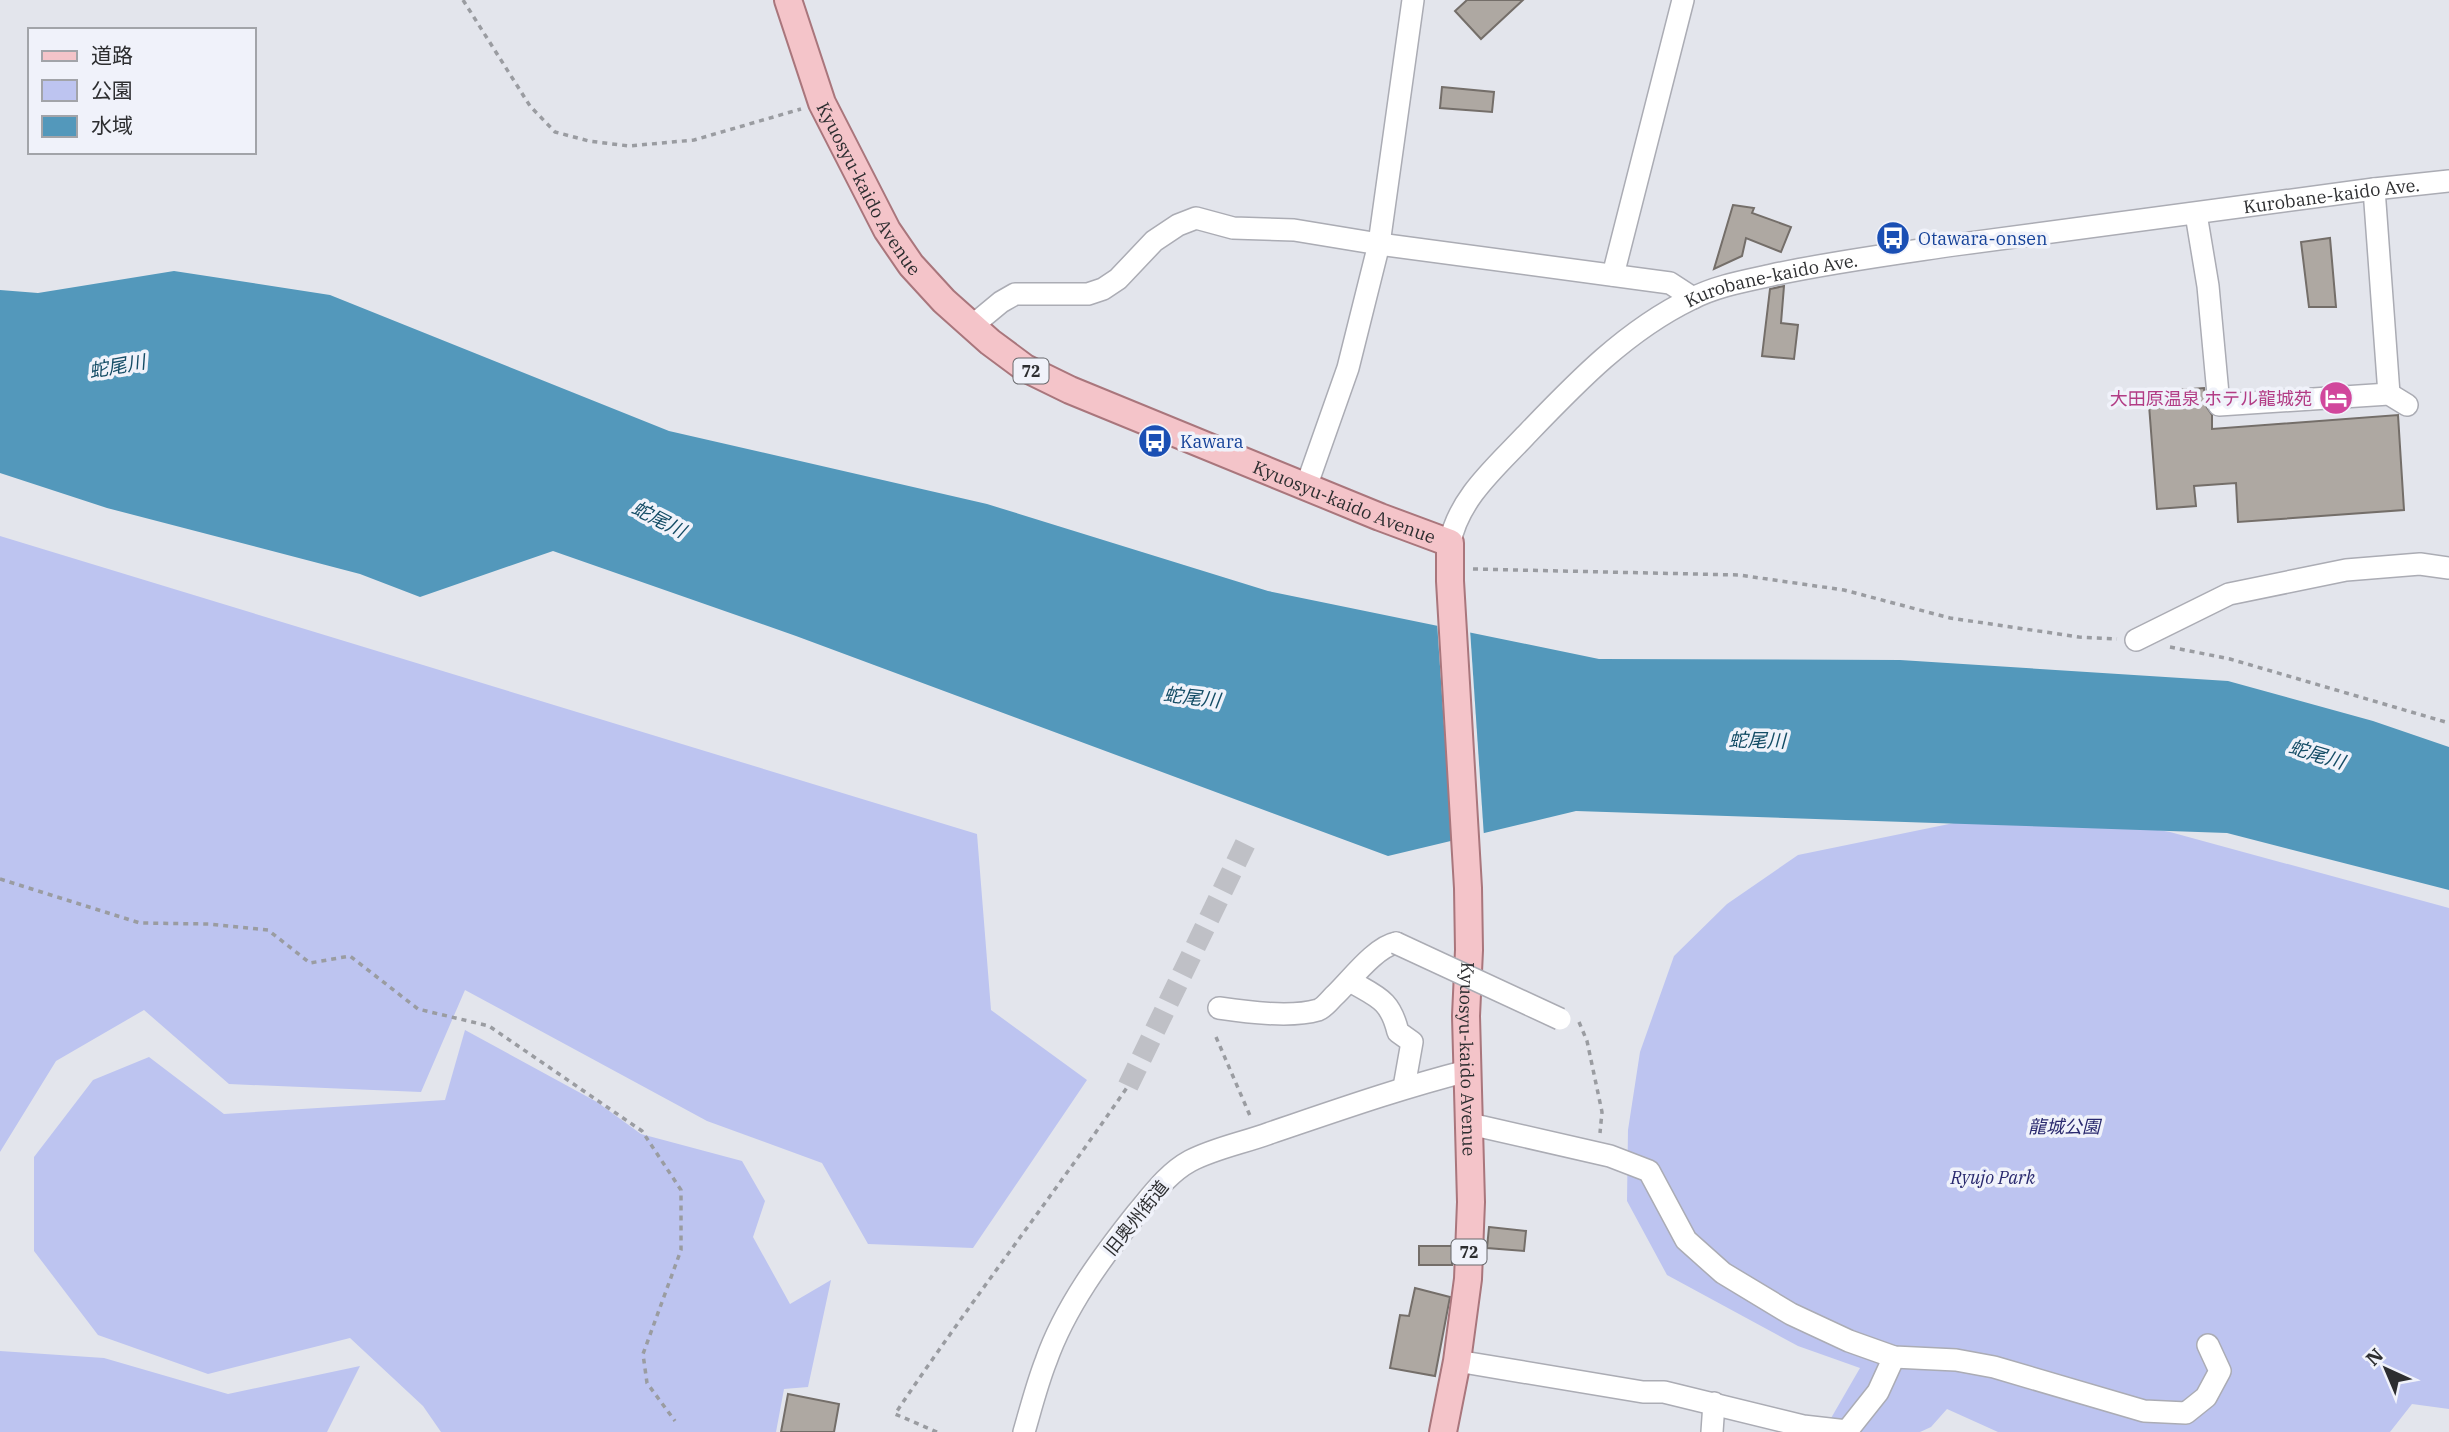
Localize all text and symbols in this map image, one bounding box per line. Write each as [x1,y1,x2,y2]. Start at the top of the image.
legend [28,28,256,154]
text: 道路 [91,41,133,69]
text: 公園 [91,76,133,104]
street label: Kyuosyu-kaido Avenue [812,98,926,280]
text: 水域 [91,111,133,139]
street label: Kurobane-kaido Ave. [2242,173,2421,218]
bus stop icon: Otawara-onsen [1874,219,1912,257]
place label: Otawara-onsen [1918,227,2047,250]
street label: Kurobane-kaido Ave. [1681,248,1859,312]
water label: 蛇尾川 [87,349,149,383]
road number: 72 [1014,358,1048,384]
hotel icon: 大田原温泉 ホテル龍城苑 [2317,379,2355,417]
place label: 大田原温泉 ホテル龍城苑 [2110,387,2312,410]
bus stop icon: Kawara [1136,422,1174,460]
place label: Kawara [1180,430,1244,453]
street label: Kyuosyu-kaido Avenue [1250,455,1439,548]
water label: 蛇尾川 [628,495,692,544]
water label: 蛇尾川 [1162,682,1224,713]
water label: 蛇尾川 [1728,728,1788,753]
water label: 蛇尾川 [2286,734,2350,774]
street label: Kyuosyu-kaido Avenue [1454,961,1481,1157]
park label: 龍城公園 [2028,1115,2103,1138]
park label: Ryujo Park [1950,1166,2036,1189]
street label: 旧奥州街道 [1099,1176,1173,1260]
road number: 72 [1452,1240,1486,1264]
north arrow [2351,1334,2421,1404]
text: N [2360,1343,2388,1371]

